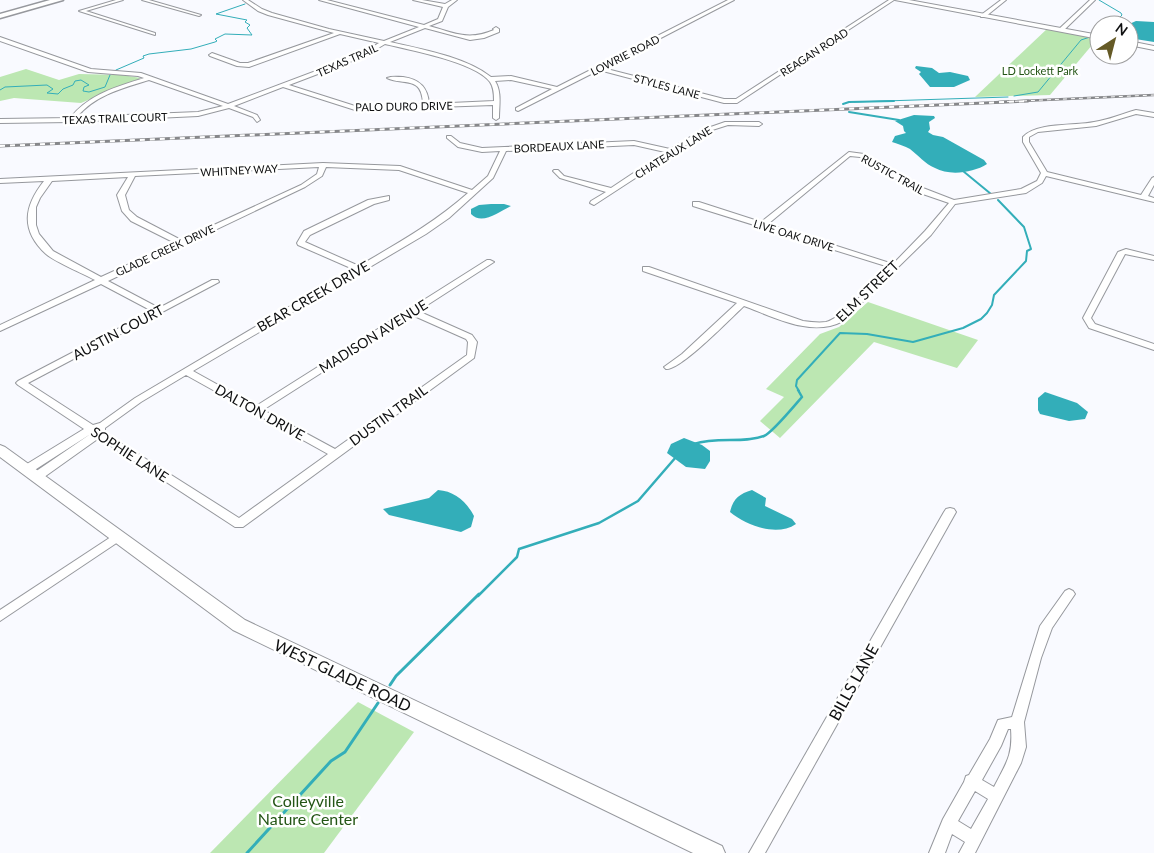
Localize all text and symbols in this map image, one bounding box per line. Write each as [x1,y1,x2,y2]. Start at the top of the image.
north arrow [1089,15,1139,65]
text: N [1113,19,1131,39]
street label: REAGAN ROAD [778,25,850,79]
street label: LOWRIE ROAD [588,32,662,78]
street label: TEXAS TRAIL [314,41,380,79]
park label: LD Lockett Park [1002,64,1079,77]
street label: STYLES LANE [632,71,702,101]
street label: PALO DURO DRIVE [355,99,453,113]
street label: TEXAS TRAIL COURT [62,110,168,126]
street label: CHATEAUX LANE [632,123,714,181]
street label: BORDEAUX LANE [513,137,605,155]
street label: RUSTIC TRAIL [859,151,927,197]
street label: WHITNEY WAY [200,161,278,179]
street label: LIVE OAK DRIVE [752,217,836,253]
street label: GLADE CREEK DRIVE [113,221,217,279]
street label: ELM STREET [832,256,903,325]
street label: BEAR CREEK DRIVE [254,257,372,335]
street label: MADISON AVENUE [315,296,431,376]
street label: AUSTIN COURT [69,300,167,363]
street label: DALTON DRIVE [212,380,308,444]
street label: DUSTIN TRAIL [346,381,430,449]
street label: SOPHIE LANE [88,423,172,485]
street label: WEST GLADE ROAD [271,635,415,715]
street label: BILLS LANE [824,640,882,724]
park label: Colleyville Nature Center [258,791,358,828]

